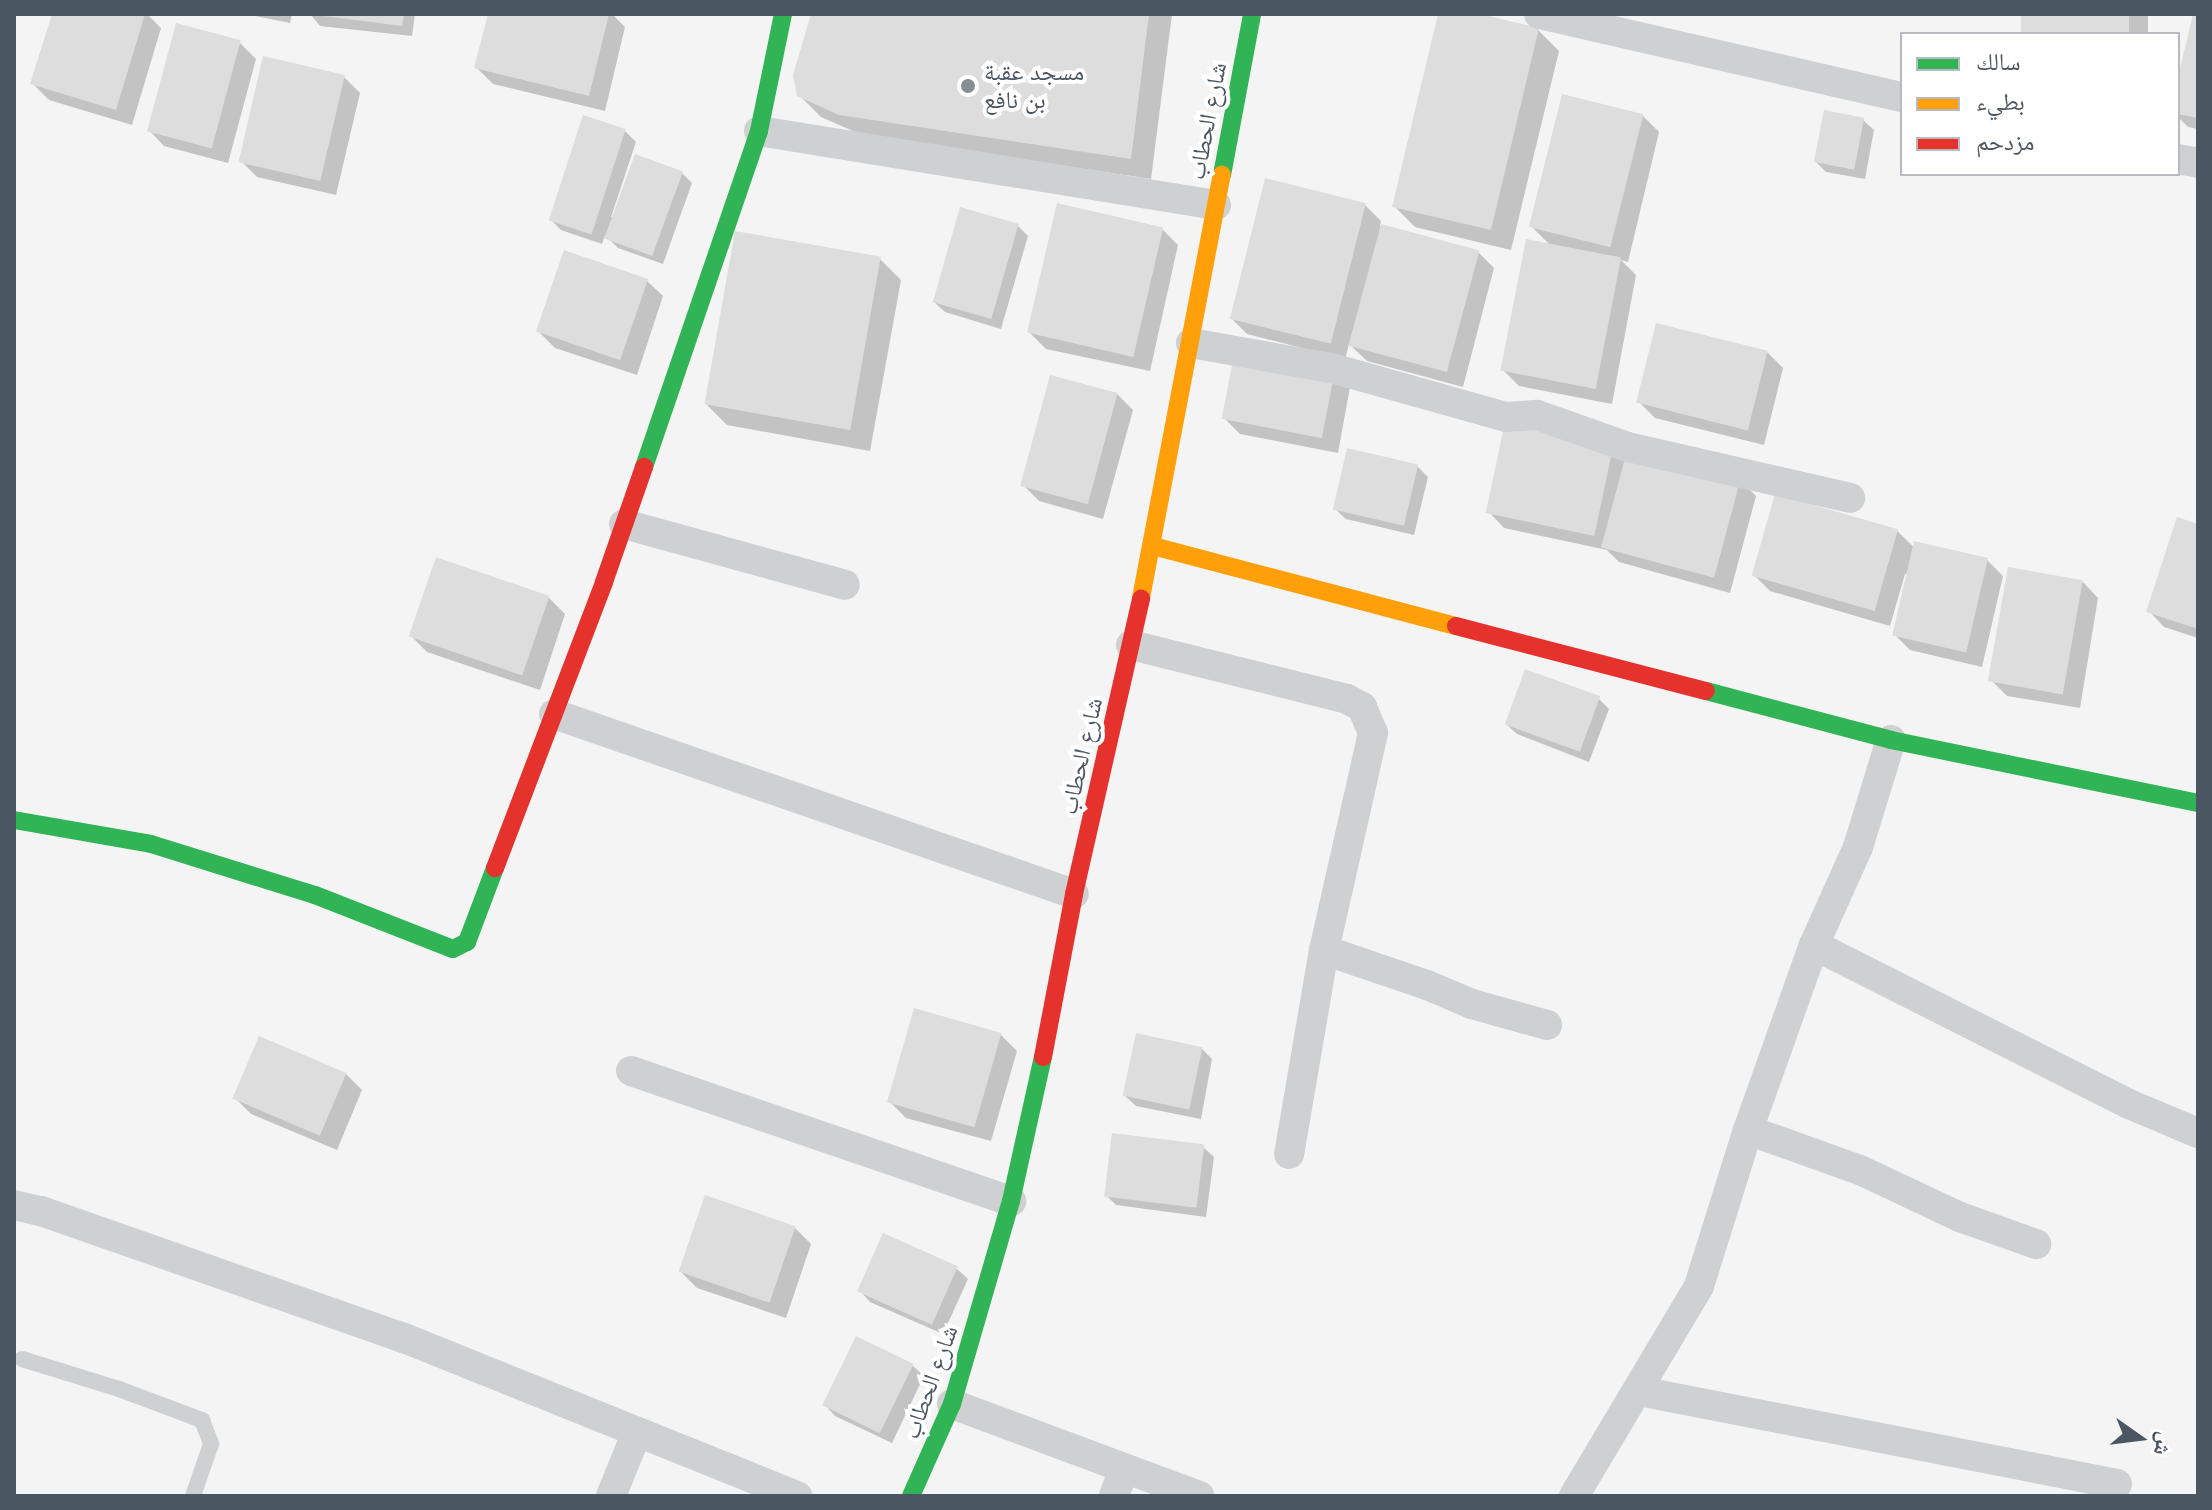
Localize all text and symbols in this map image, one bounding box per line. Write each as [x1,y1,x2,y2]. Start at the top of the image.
legend [1900,32,2180,176]
text: سالك [1976,48,2021,75]
place label: مسجد عقبة بن نافع [984,58,1084,114]
street label: شارع الحطاب [1182,60,1232,182]
marker: مسجد عقبة بن نافع [959,77,977,95]
text: بطيء [1976,88,2025,115]
text: مزدحم [1976,128,2035,155]
street label: شارع الحطاب [1054,695,1108,817]
street label: شارع الحطاب [896,1321,964,1443]
north arrow [2100,1398,2180,1478]
text: ش [2149,1430,2179,1458]

